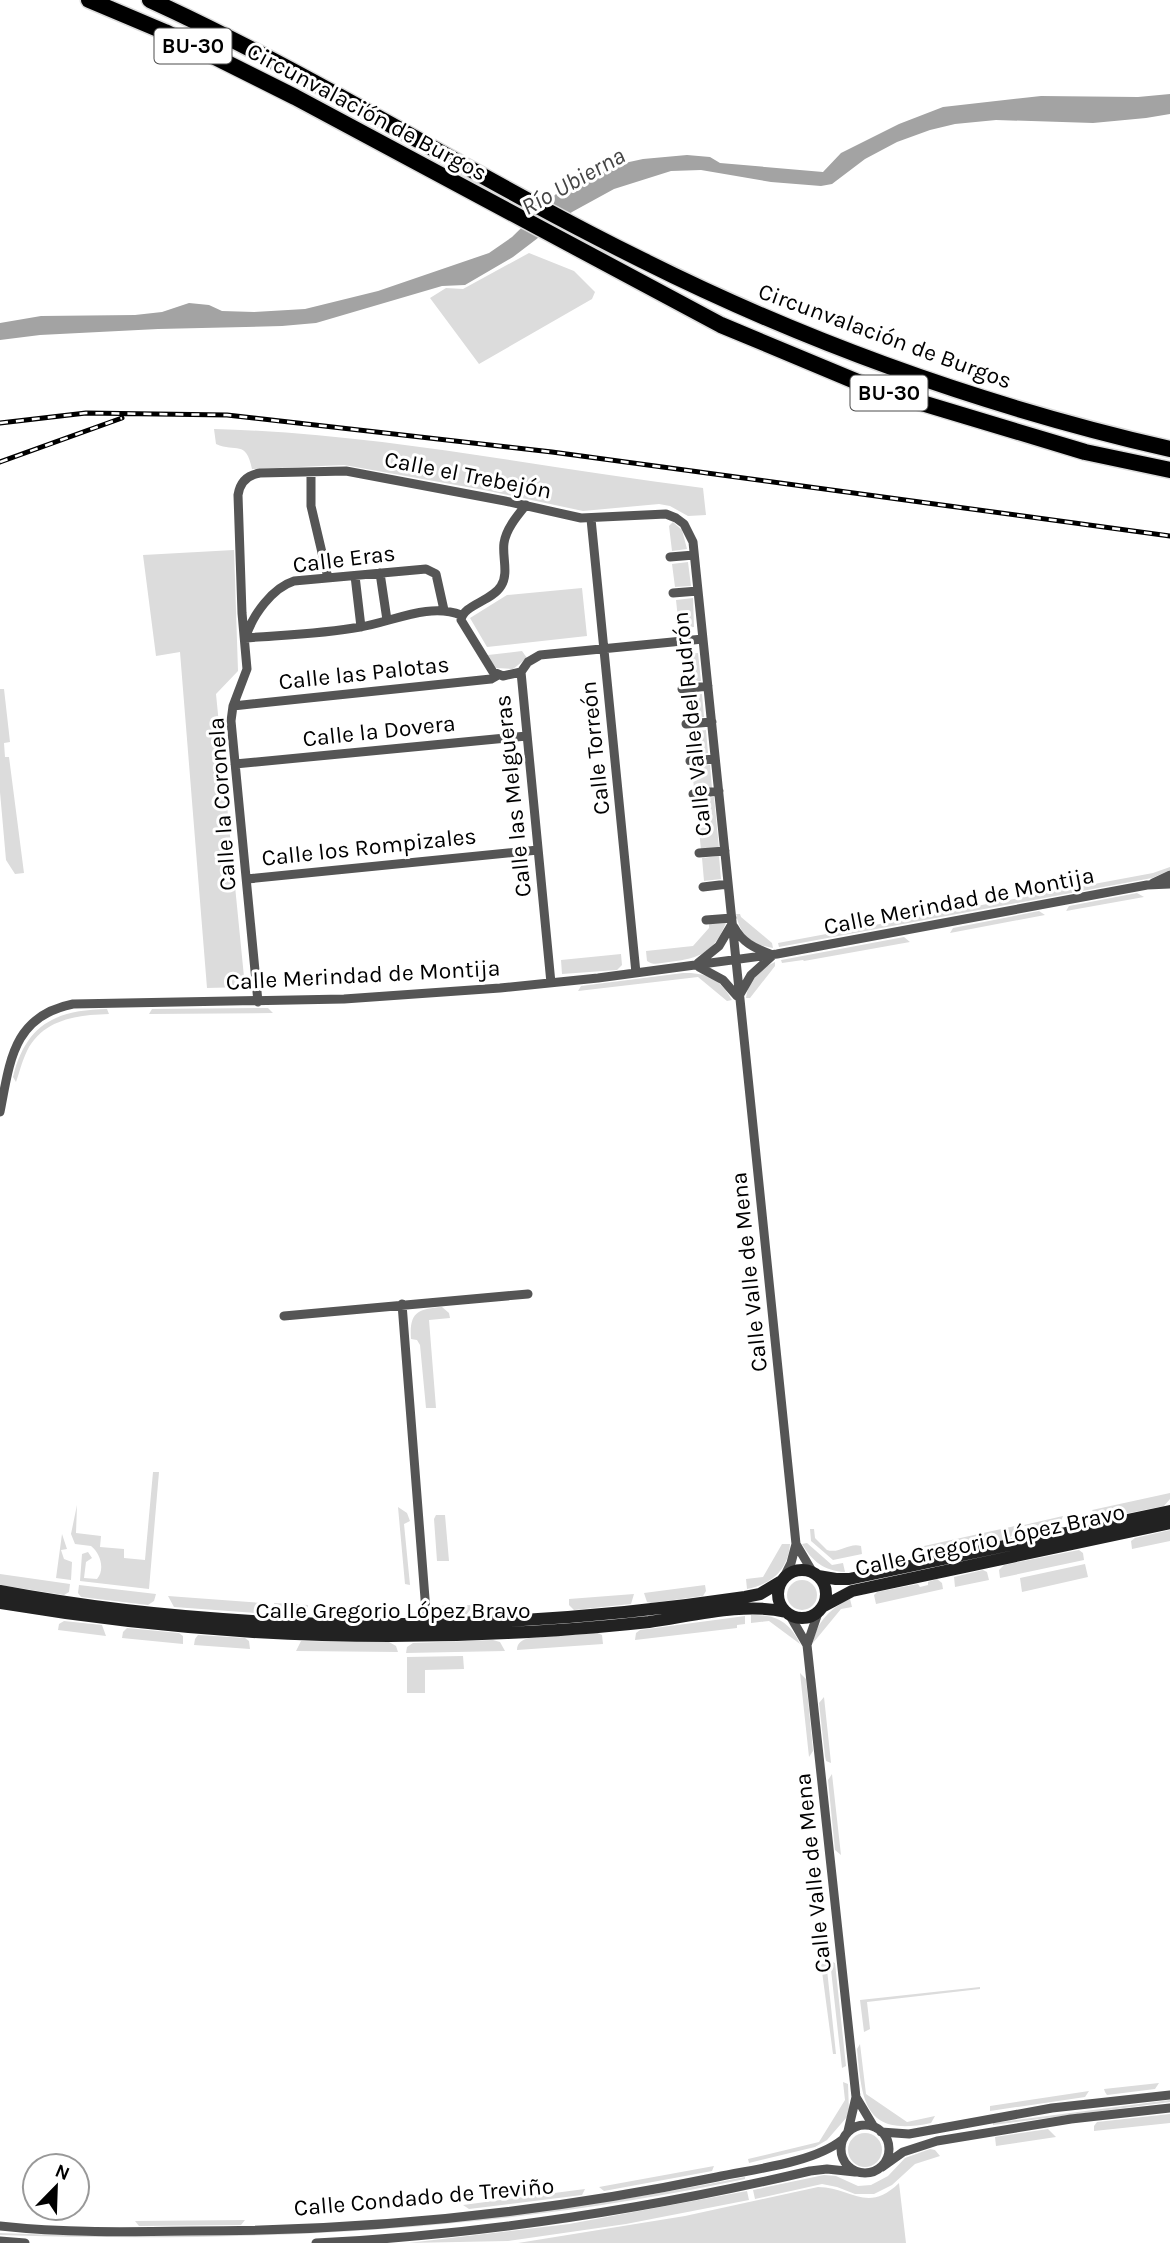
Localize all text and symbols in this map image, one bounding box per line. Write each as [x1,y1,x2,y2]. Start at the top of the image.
road number: BU-30 [154,28,232,64]
street label: Circunvalación de Burgos [243,37,491,187]
water label: Río Ubierna [516,141,630,221]
street label: Circunvalación de Burgos [755,278,1015,394]
road number: BU-30 [850,376,928,410]
street label: Calle el Trebejón [382,446,554,504]
street label: Calle Eras [291,539,397,579]
street label: Calle Valle del Rudrón [667,610,717,838]
street label: Calle las Palotas [277,651,451,695]
street label: Calle Torreón [575,680,615,816]
street label: Calle las Melgueras [489,694,537,898]
street label: Calle la Dovera [301,710,457,752]
street label: Calle la Coronela [202,716,242,892]
street label: Calle los Rompizales [260,822,478,872]
street label: Calle Merindad de Montija [822,862,1096,940]
street label: Calle Merindad de Montija [225,954,501,996]
street label: Calle Valle de Mena [725,1171,773,1373]
street label: Calle Gregorio López Bravo [853,1498,1127,1582]
street label: Calle Gregorio López Bravo [256,1597,530,1624]
street label: Calle Valle de Mena [789,1772,837,1974]
north arrow [21,2152,91,2222]
text: N [52,2159,73,2185]
street label: Calle Condado de Treviño [293,2172,555,2222]

